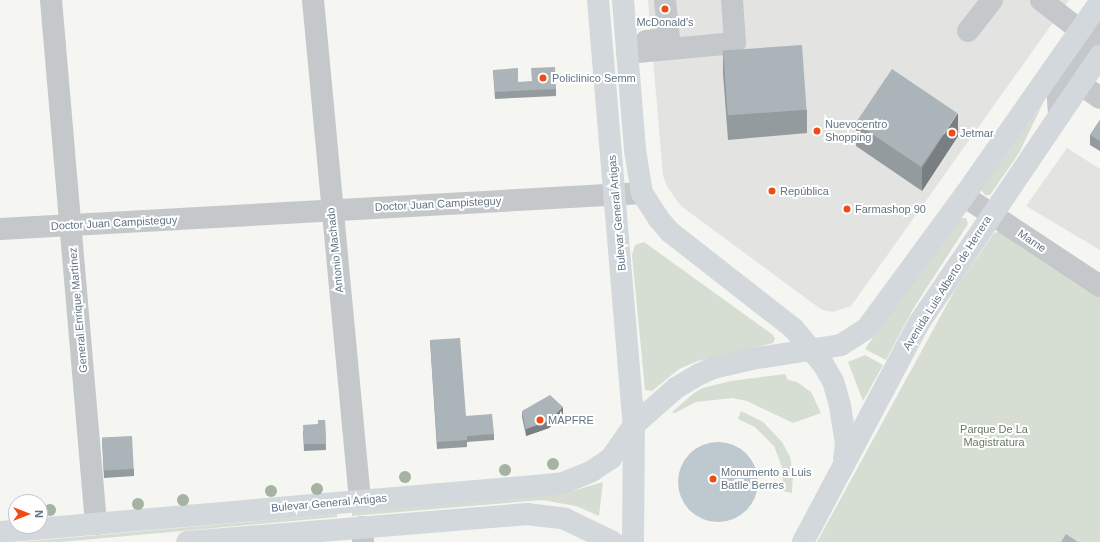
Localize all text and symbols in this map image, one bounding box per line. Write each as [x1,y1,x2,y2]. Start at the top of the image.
marker: McDonald's [660,4,670,14]
place label: McDonald's [636,15,694,29]
place label: Policlinico Semm [552,71,636,85]
marker: Policlinico Semm [537,72,549,84]
place label: Nuevocentro Shopping [825,118,887,144]
marker: Nuevocentro Shopping [812,126,822,136]
place label: Jetmar [960,126,994,140]
marker: Jetmar [947,128,957,138]
street label: Bulevar General Artigas [605,154,629,272]
place label: República [780,184,829,198]
marker: República [767,186,777,196]
street label: Doctor Juan Campisteguy [374,194,502,214]
place label: Farmashop 90 [855,202,926,216]
marker: Farmashop 90 [842,204,852,214]
street label: Antonio Machado [324,207,346,293]
street label: Doctor Juan Campisteguy [50,213,178,233]
street label: Avenida Luis Alberto de Herrera [900,213,994,353]
street label: Marne [1015,227,1049,255]
street label: General Enrique Martínez [66,247,90,373]
place label: MAPFRE [548,413,594,427]
marker: MAPFRE [535,415,545,425]
park label: Parque De La Magistratura [960,423,1028,449]
place label: Monumento a Luis Batlle Berres [721,466,811,492]
marker: Monumento a Luis Batlle Berres [708,474,718,484]
street label: Bulevar General Artigas [270,491,388,515]
north arrow [8,494,48,534]
text: N [33,510,45,518]

